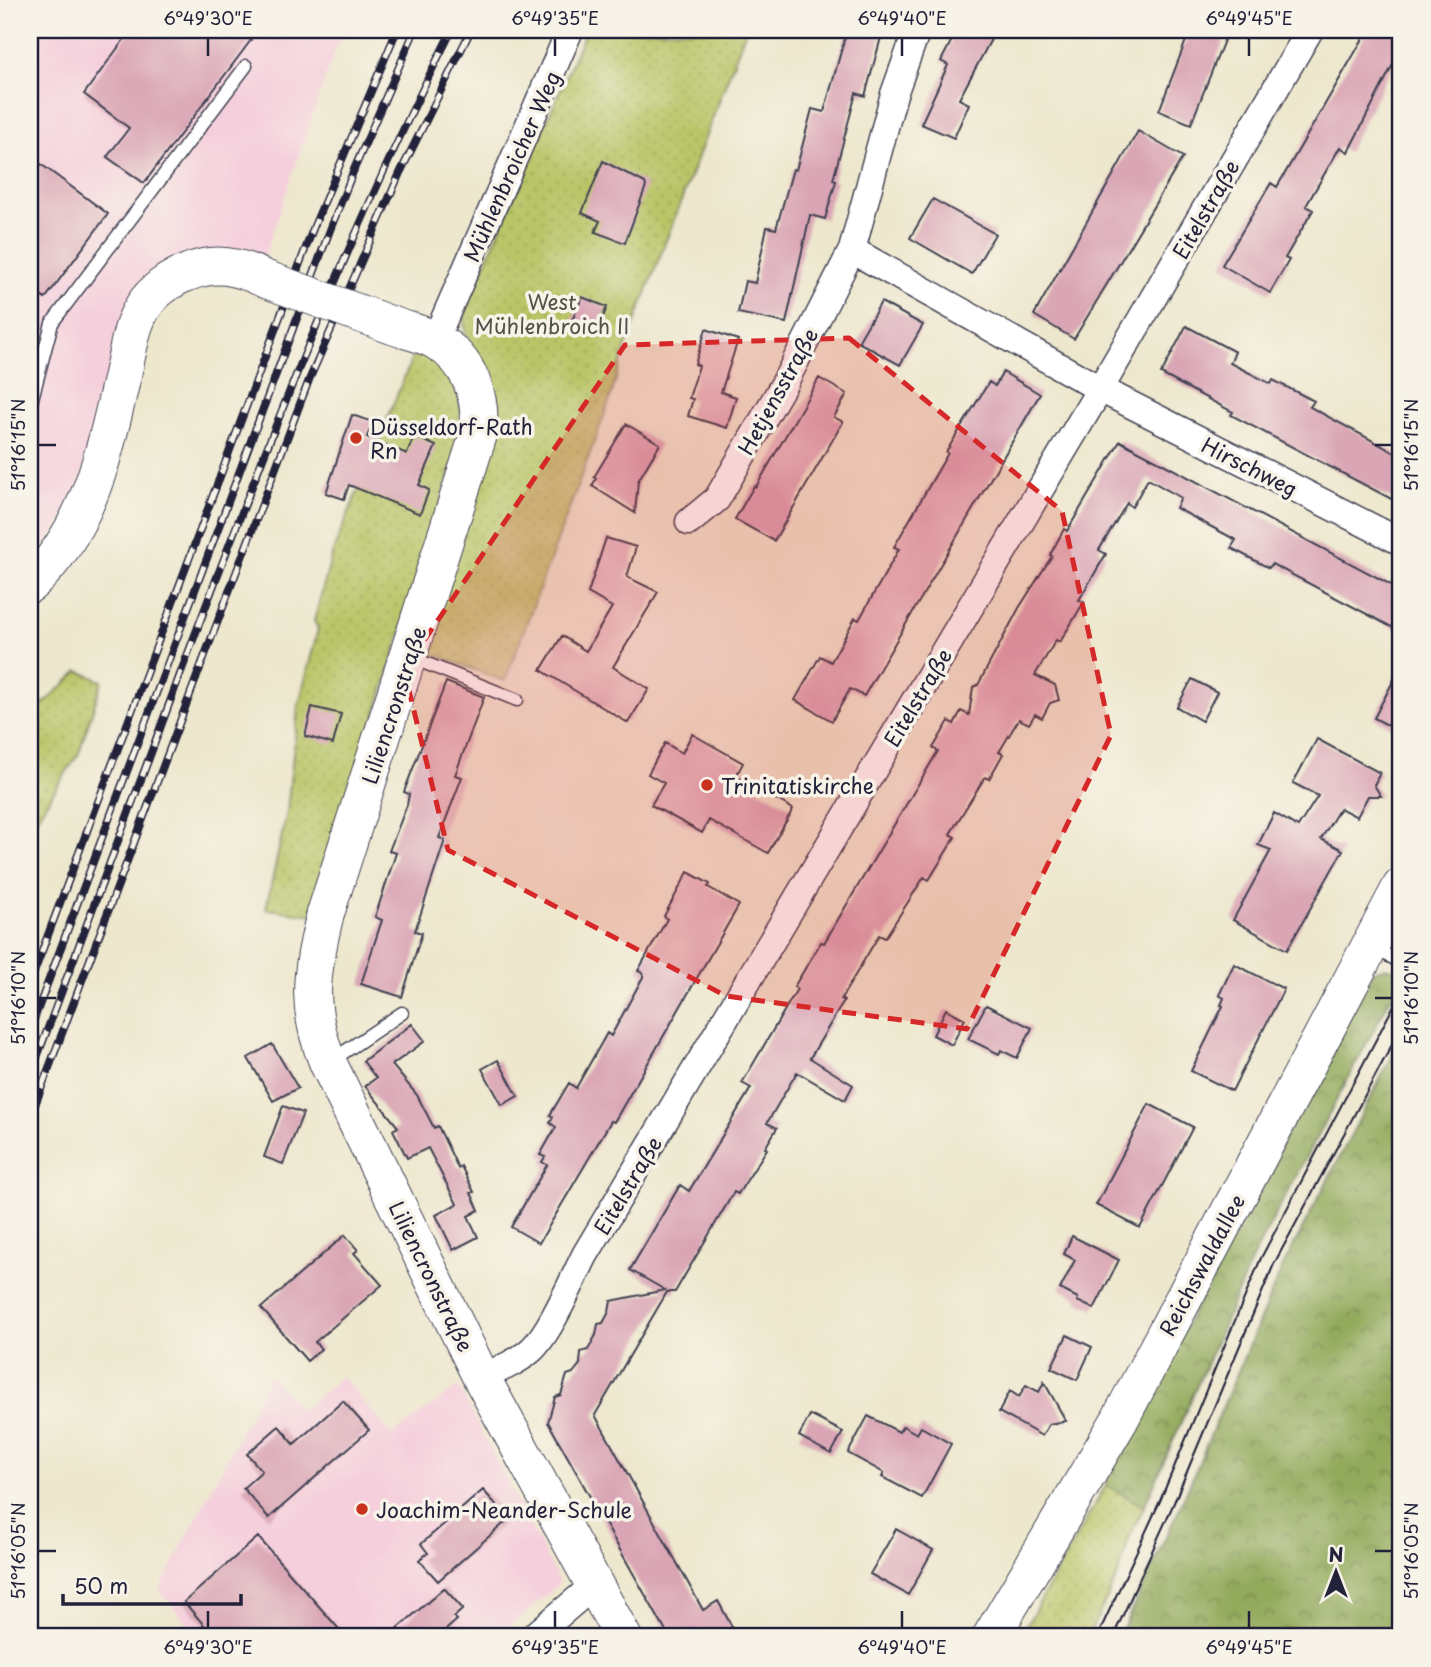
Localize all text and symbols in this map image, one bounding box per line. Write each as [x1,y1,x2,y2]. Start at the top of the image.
text: 6°49'30"E [163,4,253,31]
text: 6°49'35"E [511,4,599,31]
text: 6°49'40"E [857,4,947,31]
text: 6°49'45"E [1205,4,1293,31]
street label: Mühlenbroicher Weg [455,65,567,267]
street label: Eitelstraße [1164,153,1246,265]
park label: West Mühlenbroich II [475,285,629,341]
street label: Hetjensstraße [729,322,825,460]
text: 51°16'15"N [4,398,31,492]
text: 51°16'15"N [1397,398,1424,492]
place label: Düsseldorf-Rath Rn [370,410,533,466]
street label: Hirschweg [1196,428,1304,504]
marker: Düsseldorf-Rath Rn [348,430,364,446]
street label: Liliencronstraße [352,622,434,788]
street label: Eitelstraße [875,642,959,752]
place label: Trinitatiskirche [721,769,874,801]
marker: Trinitatiskirche [699,777,715,793]
text: 51°16'10"N [4,951,31,1045]
text: 51°16'10"N [1397,951,1424,1045]
street label: Eitelstraße [585,1130,669,1240]
street label: Reichswaldallee [1150,1189,1252,1341]
street label: Liliencronstraße [382,1195,482,1357]
place label: Joachim-Neander-Schule [376,1493,632,1525]
marker: Joachim-Neander-Schule [354,1501,370,1517]
text: 51°16'05"N [4,1502,31,1600]
text: 51°16'05"N [1397,1502,1424,1600]
north arrow [1302,1538,1372,1608]
text: N [1328,1540,1344,1568]
scale bar [63,1562,242,1606]
text: 50 m [74,1569,128,1601]
text: 6°49'30"E [163,1633,253,1660]
text: 6°49'35"E [511,1633,599,1660]
text: 6°49'40"E [857,1633,947,1660]
text: 6°49'45"E [1205,1633,1293,1660]

